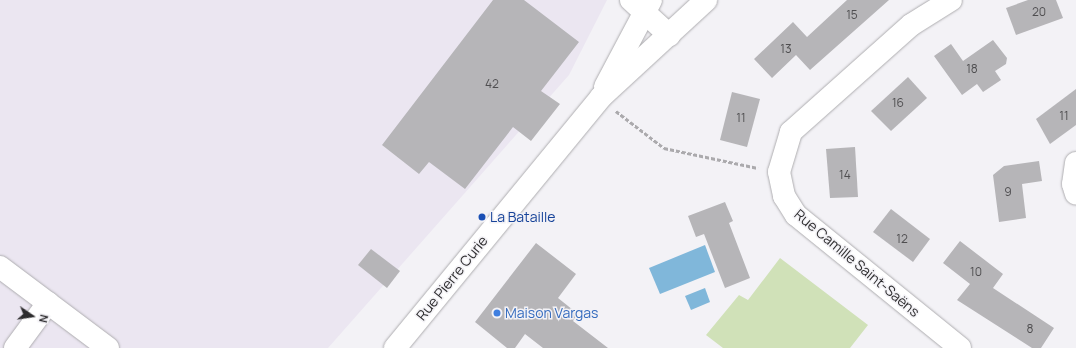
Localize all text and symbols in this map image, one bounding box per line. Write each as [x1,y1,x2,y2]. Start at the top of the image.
house number: 20 [1032,5,1046,19]
house number: 15 [846,8,858,22]
house number: 13 [780,42,792,56]
house number: 18 [966,62,978,76]
house number: 42 [485,77,499,91]
house number: 16 [892,96,904,110]
house number: 11 [1059,109,1069,123]
house number: 11 [736,111,746,125]
house number: 14 [839,168,851,182]
house number: 9 [1004,185,1012,199]
street label: Rue Camille Saint-Saëns [791,206,923,320]
place label: La Bataille [490,209,555,225]
marker: La Bataille [477,212,487,222]
street label: Rue Pierre Curie [413,232,491,324]
house number: 12 [896,232,908,246]
house number: 10 [970,265,982,279]
north arrow [12,296,52,336]
place label: Maison Vargas [505,305,598,321]
marker: Maison Vargas [492,308,502,318]
text: N [36,313,52,324]
house number: 8 [1027,322,1033,336]

